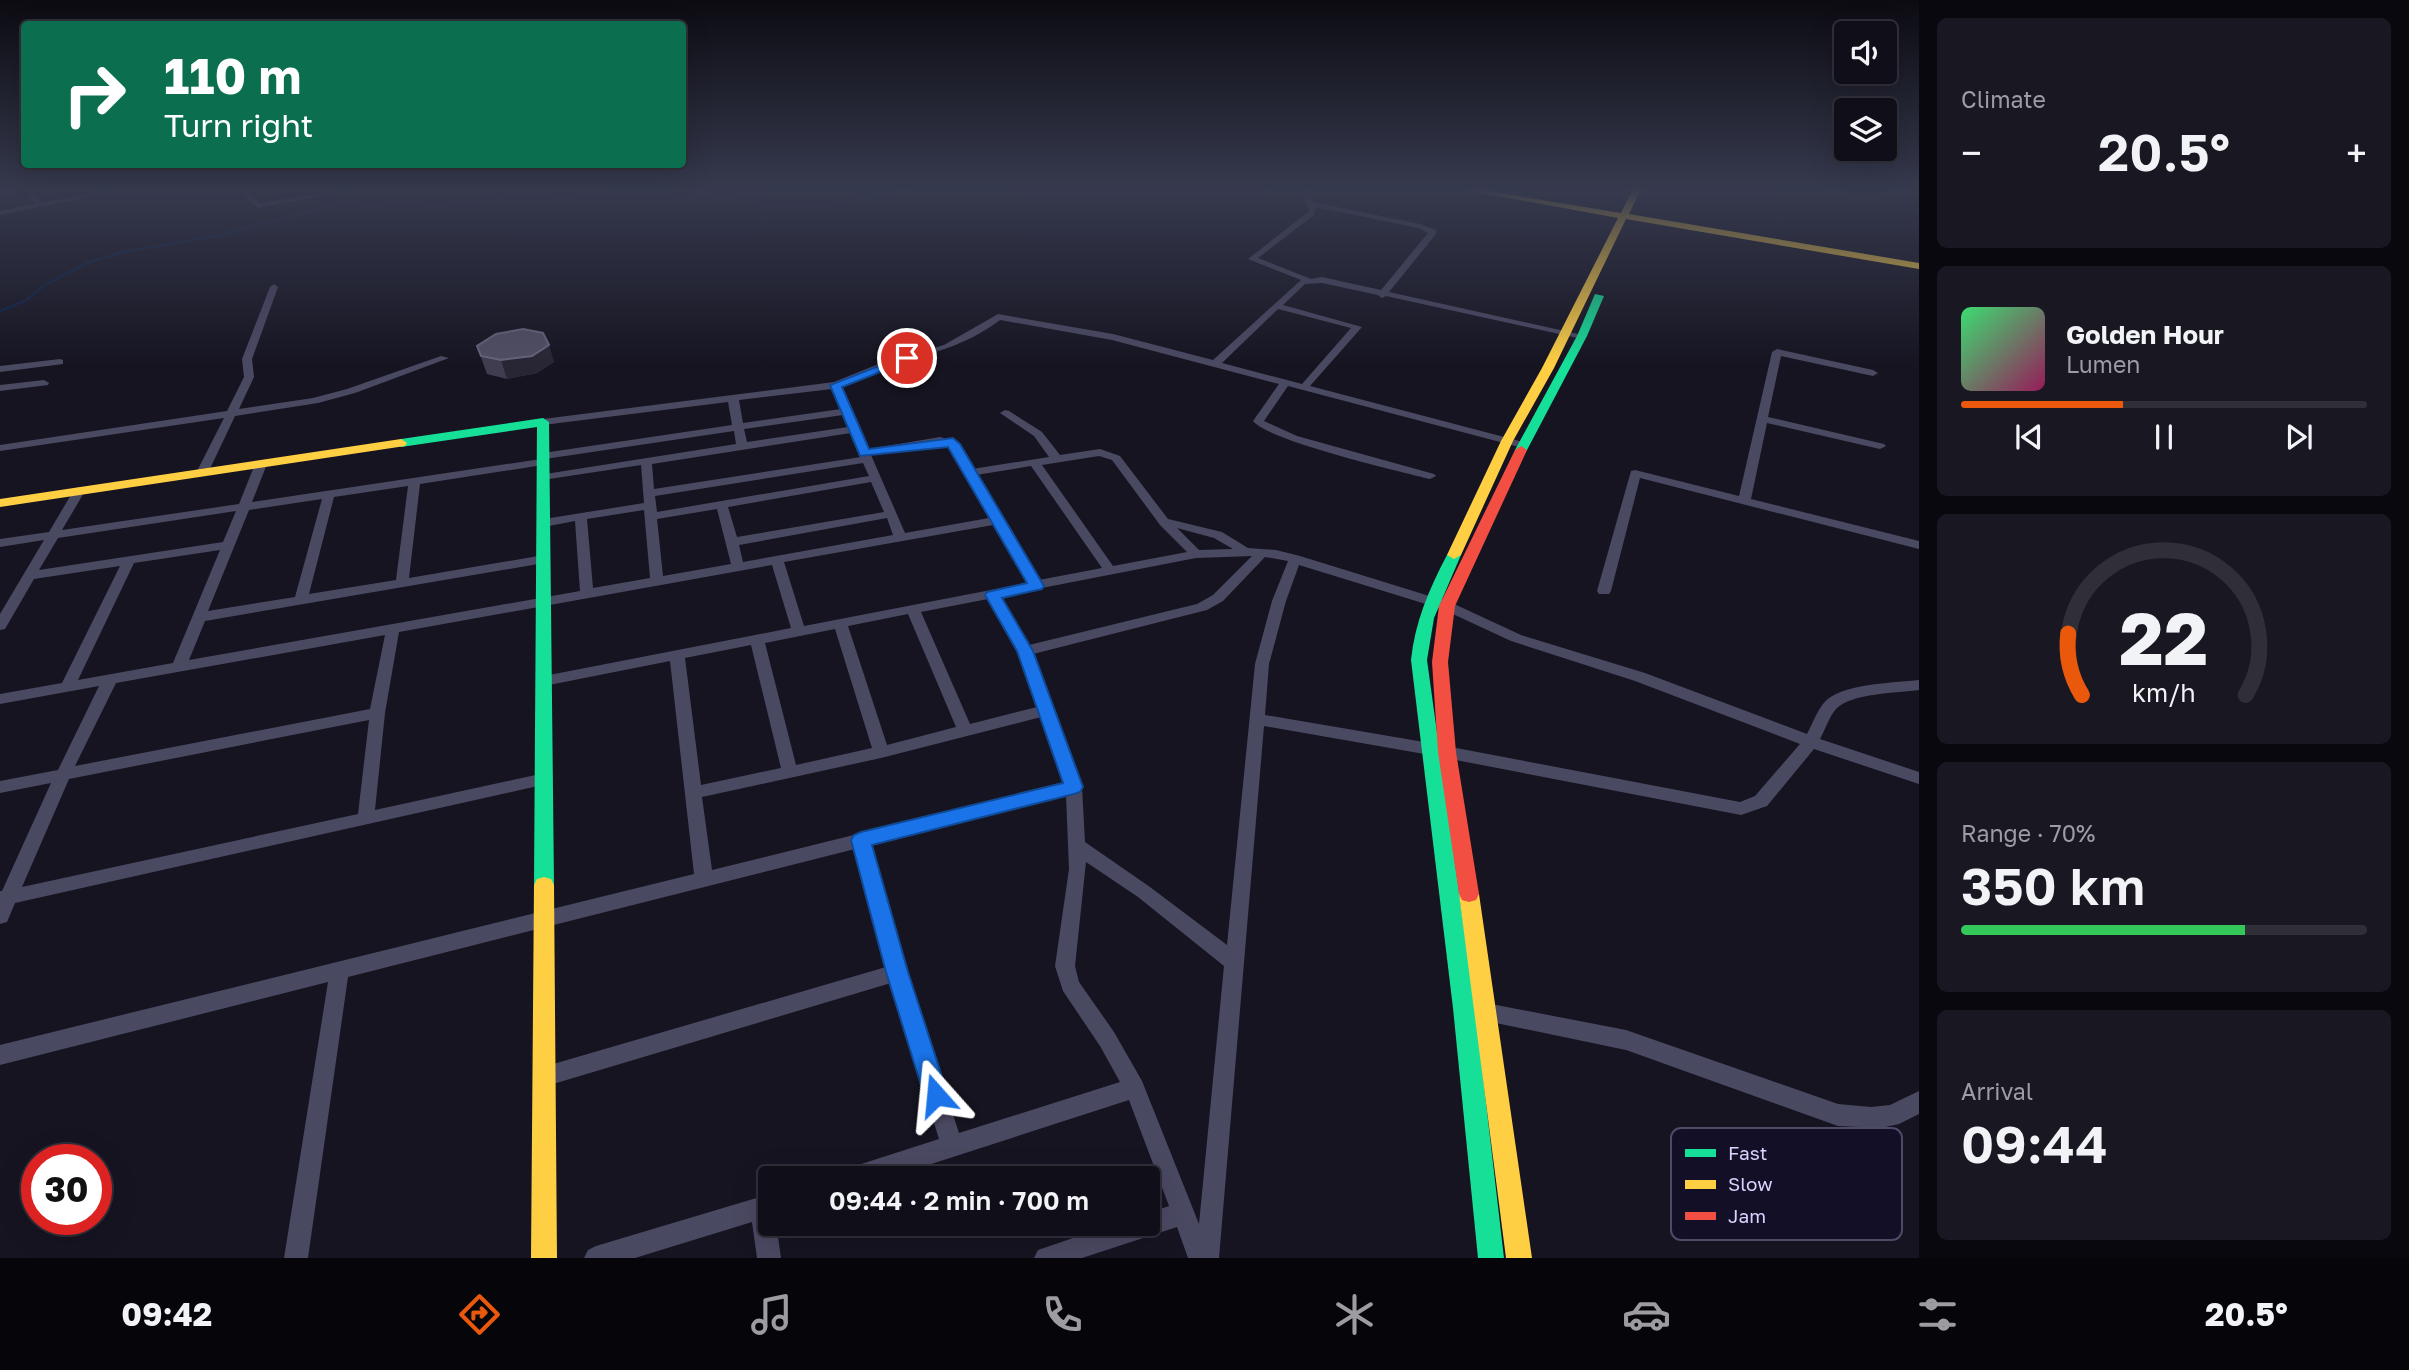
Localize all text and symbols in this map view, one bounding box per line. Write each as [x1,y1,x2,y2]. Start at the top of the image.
map controls [1834,21,1897,161]
button: sound [1834,21,1897,84]
text: 110 m [164,46,301,105]
icon: right [49,49,140,140]
text: Climate [1961,85,2046,113]
button: layers [1834,98,1897,161]
text: Turn right [164,106,313,144]
text: 20.5° [2098,120,2230,182]
text: − [1961,130,1982,175]
text: + [2346,130,2367,175]
text: Golden Hour [2066,319,2224,350]
pin [877,328,937,388]
icon: arrive [888,339,926,377]
text: Lumen [2066,350,2140,378]
icon: previous [2010,418,2048,456]
icon: pause [2145,418,2183,456]
icon: next [2280,418,2318,456]
text: 22 [2120,594,2208,681]
text: km/h [2132,677,2196,708]
text: Range · 70% [1961,819,2095,847]
text: 350 km [1961,854,2145,916]
position arrow [899,1058,973,1132]
text: Arrival [1961,1077,2033,1105]
text: 09:44 [1961,1112,2108,1174]
legend [1671,1128,1902,1240]
text: Fast [1728,1141,1767,1164]
speed limit sign: 30 [21,1144,112,1235]
text: Slow [1728,1172,1773,1195]
text: 09:44 · 2 min · 700 m [829,1185,1089,1216]
text: Jam [1728,1204,1766,1227]
icon: directions [455,1290,504,1339]
icon: music [747,1290,796,1339]
icon: phone [1038,1290,1087,1339]
icon: climate [1330,1290,1379,1339]
icon: car [1622,1290,1671,1339]
icon: filters [1913,1290,1962,1339]
text: 09:42 [121,1295,212,1333]
text: 20.5° [2205,1295,2288,1333]

